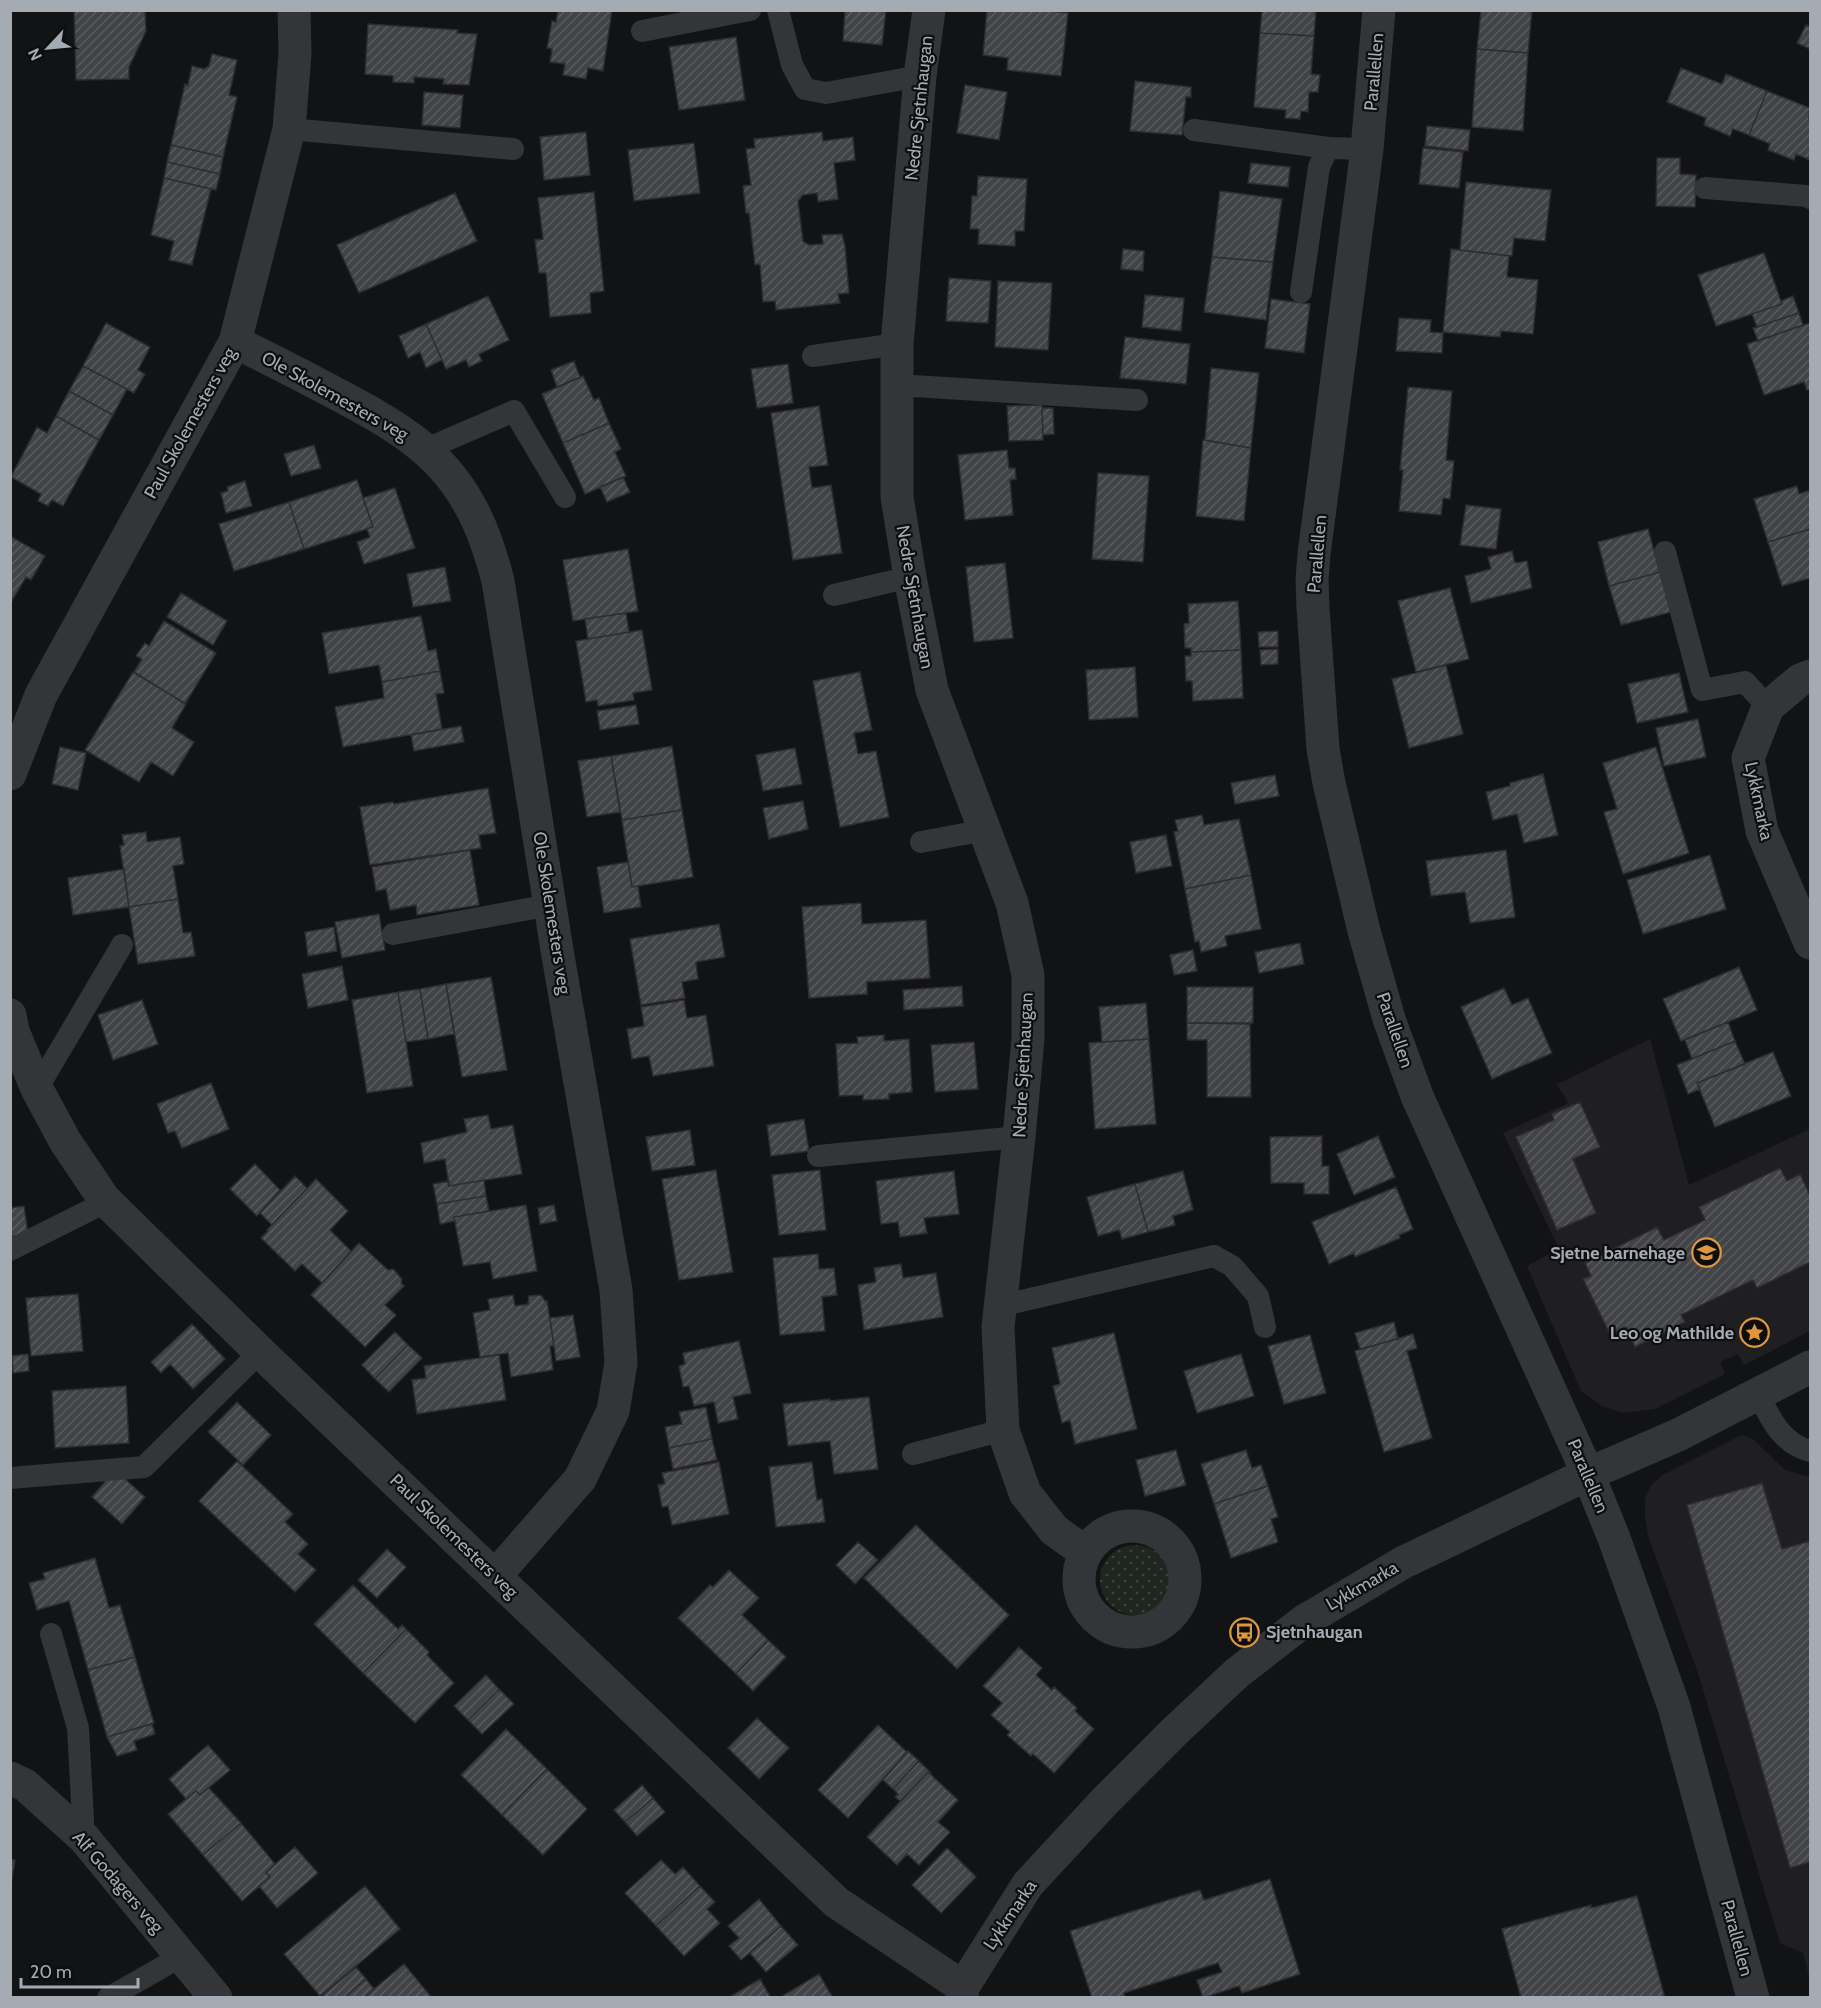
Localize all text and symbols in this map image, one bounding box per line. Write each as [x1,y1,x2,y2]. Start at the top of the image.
north arrow [18,18,78,78]
street label: Parallellen [1360,32,1388,112]
street label: Nedre Sjetnhaugan [900,35,938,181]
text: N [24,45,46,64]
street label: Paul Skolemesters veg [139,343,241,502]
street label: Ole Skolemesters veg [258,347,413,446]
street label: Parallellen [1303,514,1331,594]
street label: Nedre Sjetnhaugan [892,523,938,671]
street label: Lykkmarka [1740,760,1778,843]
street label: Ole Skolemesters veg [528,830,576,997]
street label: Parallellen [1372,989,1418,1071]
street label: Nedre Sjetnhaugan [1008,992,1038,1138]
school or university icon: Sjetne barnehage [1690,1237,1722,1269]
place label: Sjetne barnehage [1550,1242,1685,1264]
place icon: Leo og Mathilde [1739,1317,1771,1349]
place label: Leo og Mathilde [1610,1322,1734,1344]
street label: Parallellen [1563,1436,1613,1516]
street label: Paul Skolemesters veg [385,1469,523,1603]
street label: Lykkmarka [1322,1556,1402,1615]
bus stop icon: Sjetnhaugan [1229,1616,1261,1648]
place label: Sjetnhaugan [1266,1621,1363,1643]
street label: Alf Godagers veg [68,1826,169,1938]
street label: Lykkmarka [979,1876,1042,1954]
street label: Parallellen [1716,1897,1758,1979]
scale bar [21,1951,138,1989]
text: 20 m [30,1961,72,1983]

